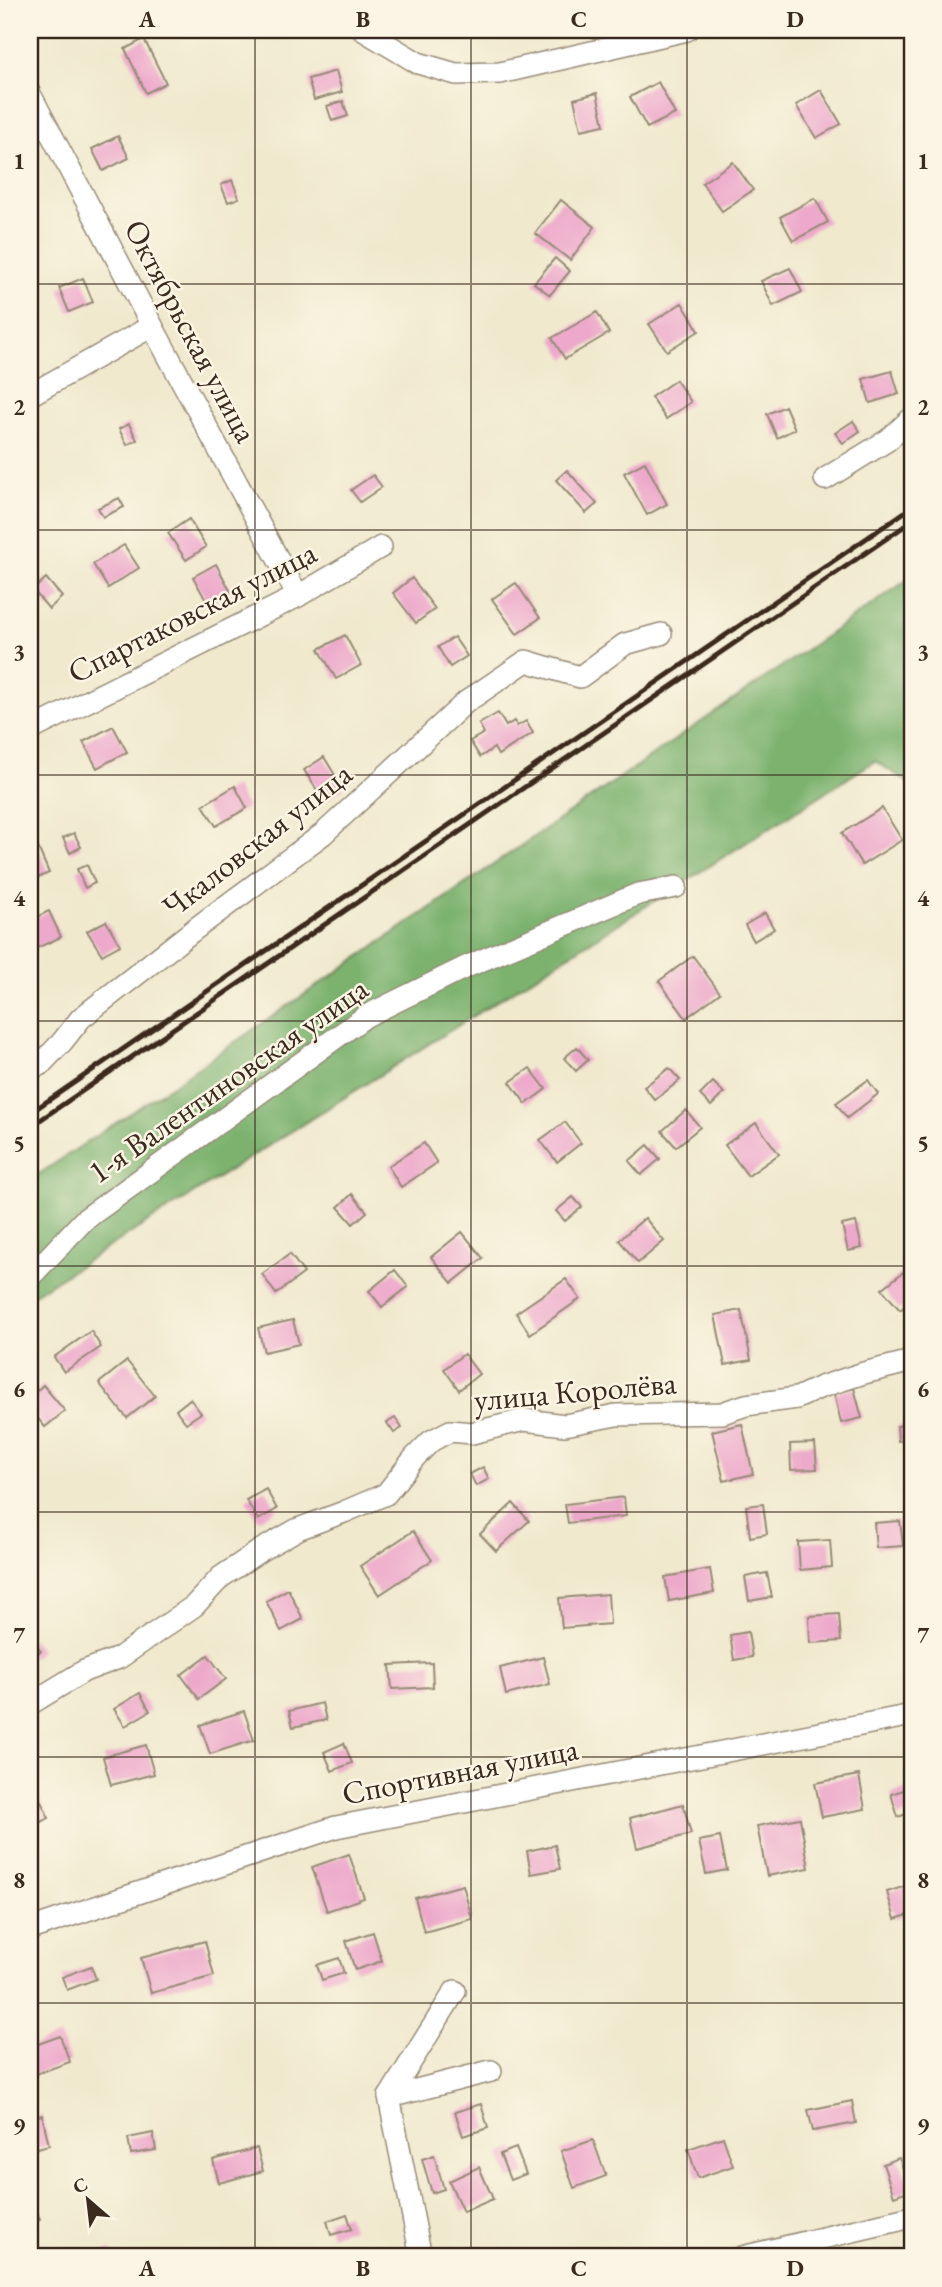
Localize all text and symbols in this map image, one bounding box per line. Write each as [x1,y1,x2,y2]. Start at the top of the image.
text: A [138,4,156,34]
text: B [356,4,370,34]
text: C [571,4,587,34]
text: D [786,4,804,34]
text: 1 [13,146,25,176]
text: 1 [917,146,929,176]
street label: Октябрьская улица [115,212,268,450]
text: 2 [13,392,25,422]
text: 2 [917,392,929,422]
street label: Спартаковская улица [61,531,324,693]
text: 3 [13,637,25,667]
text: 3 [917,637,929,667]
street label: Чкаловская улица [154,753,361,927]
text: 4 [13,883,26,913]
text: 4 [917,883,930,913]
street label: 1-я Валентиновская улица [80,967,376,1193]
text: 5 [13,1128,25,1158]
text: 5 [917,1128,929,1158]
street label: улица Королёва [472,1361,678,1421]
text: 6 [13,1374,25,1404]
text: 6 [917,1374,929,1404]
text: 7 [13,1620,26,1650]
text: 7 [917,1620,930,1650]
street label: Спортивная улица [338,1727,582,1814]
text: 8 [13,1865,25,1895]
text: 8 [917,1865,929,1895]
text: 9 [13,2111,25,2141]
text: 9 [917,2111,929,2141]
north arrow [52,2164,122,2234]
text: С [68,2171,92,2200]
text: A [138,2253,156,2283]
text: B [356,2253,370,2283]
text: C [571,2253,587,2283]
text: D [786,2253,804,2283]

